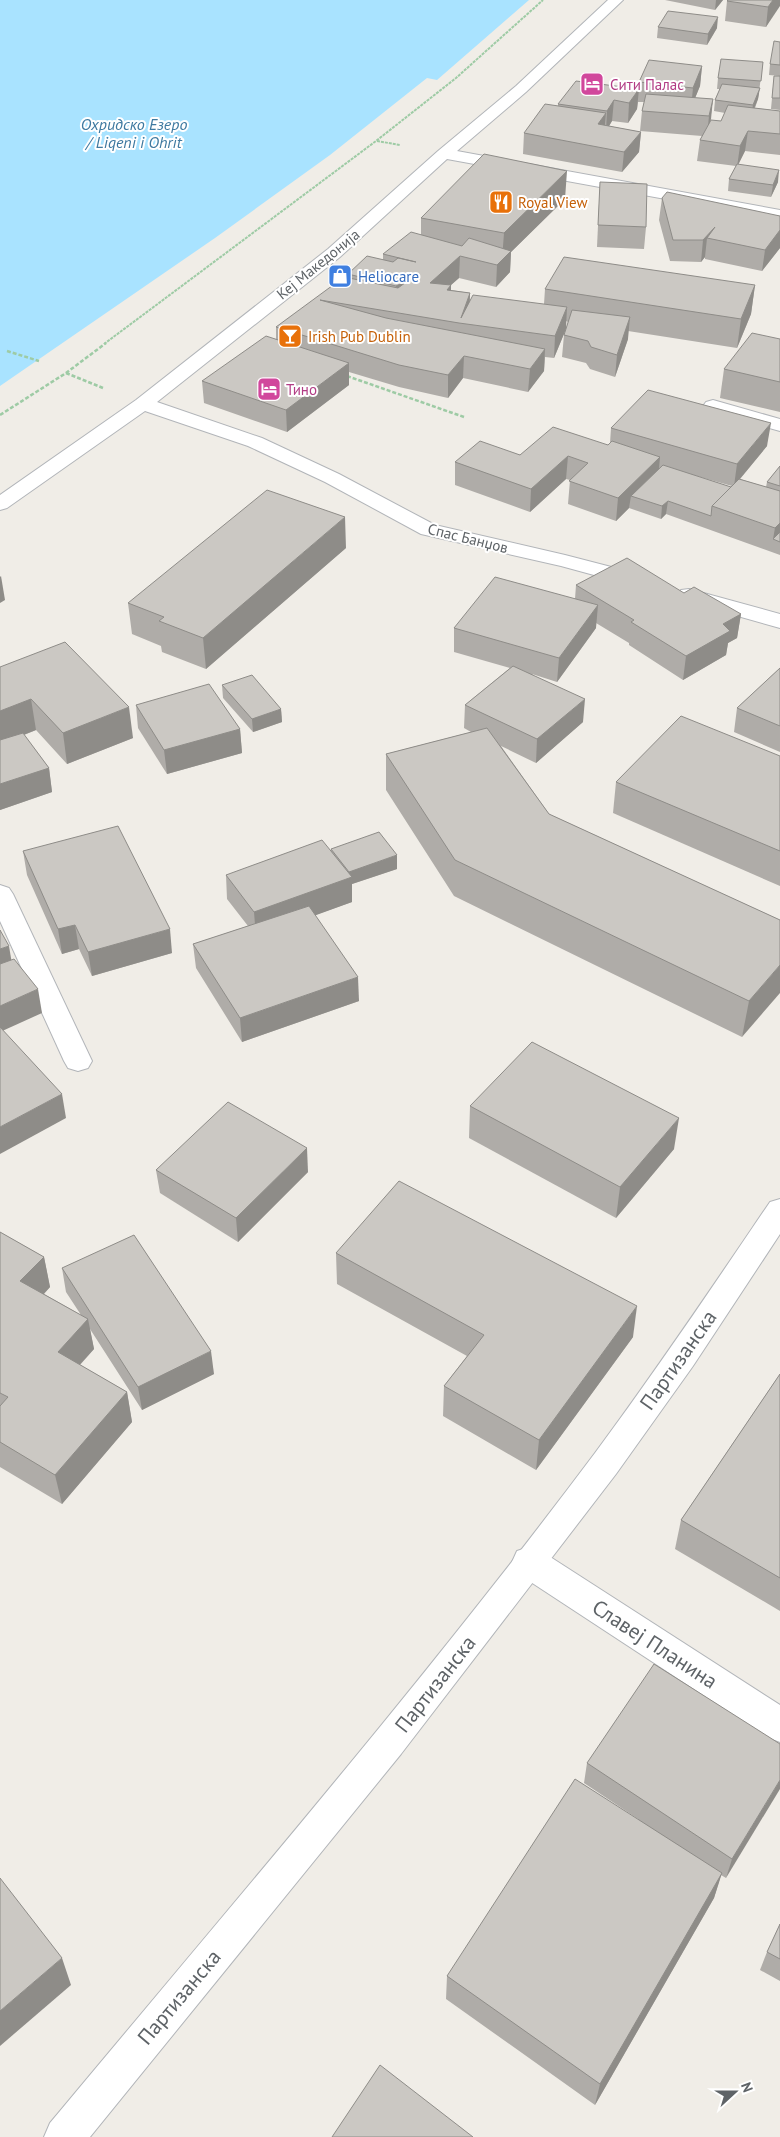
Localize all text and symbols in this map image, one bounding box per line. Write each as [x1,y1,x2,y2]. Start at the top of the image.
hotel icon: Сити Палас [579,71,605,97]
place label: Сити Палас [610,75,684,94]
water label: Охридско Езеро / Liqeni i Ohrit [81,114,187,152]
restaurant icon: Royal View [488,189,514,215]
place label: Royal View [518,193,587,212]
street label: Кеј Македонија [273,225,363,303]
shop icon: Heliocare [327,263,353,289]
place label: Heliocare [358,267,419,286]
bar icon: Irish Pub Dublin [277,323,303,349]
place label: Irish Pub Dublin [308,327,411,346]
hotel icon: Тино [256,376,282,402]
place label: Тино [286,380,317,399]
street label: Спас Банџов [426,519,510,557]
street label: Партизанска [634,1305,722,1415]
street label: Славеј Планина [587,1593,723,1695]
street label: Партизанска [389,1630,481,1738]
street label: Партизанска [131,1944,227,2050]
north arrow [710,2067,760,2117]
text: N [737,2080,757,2095]

